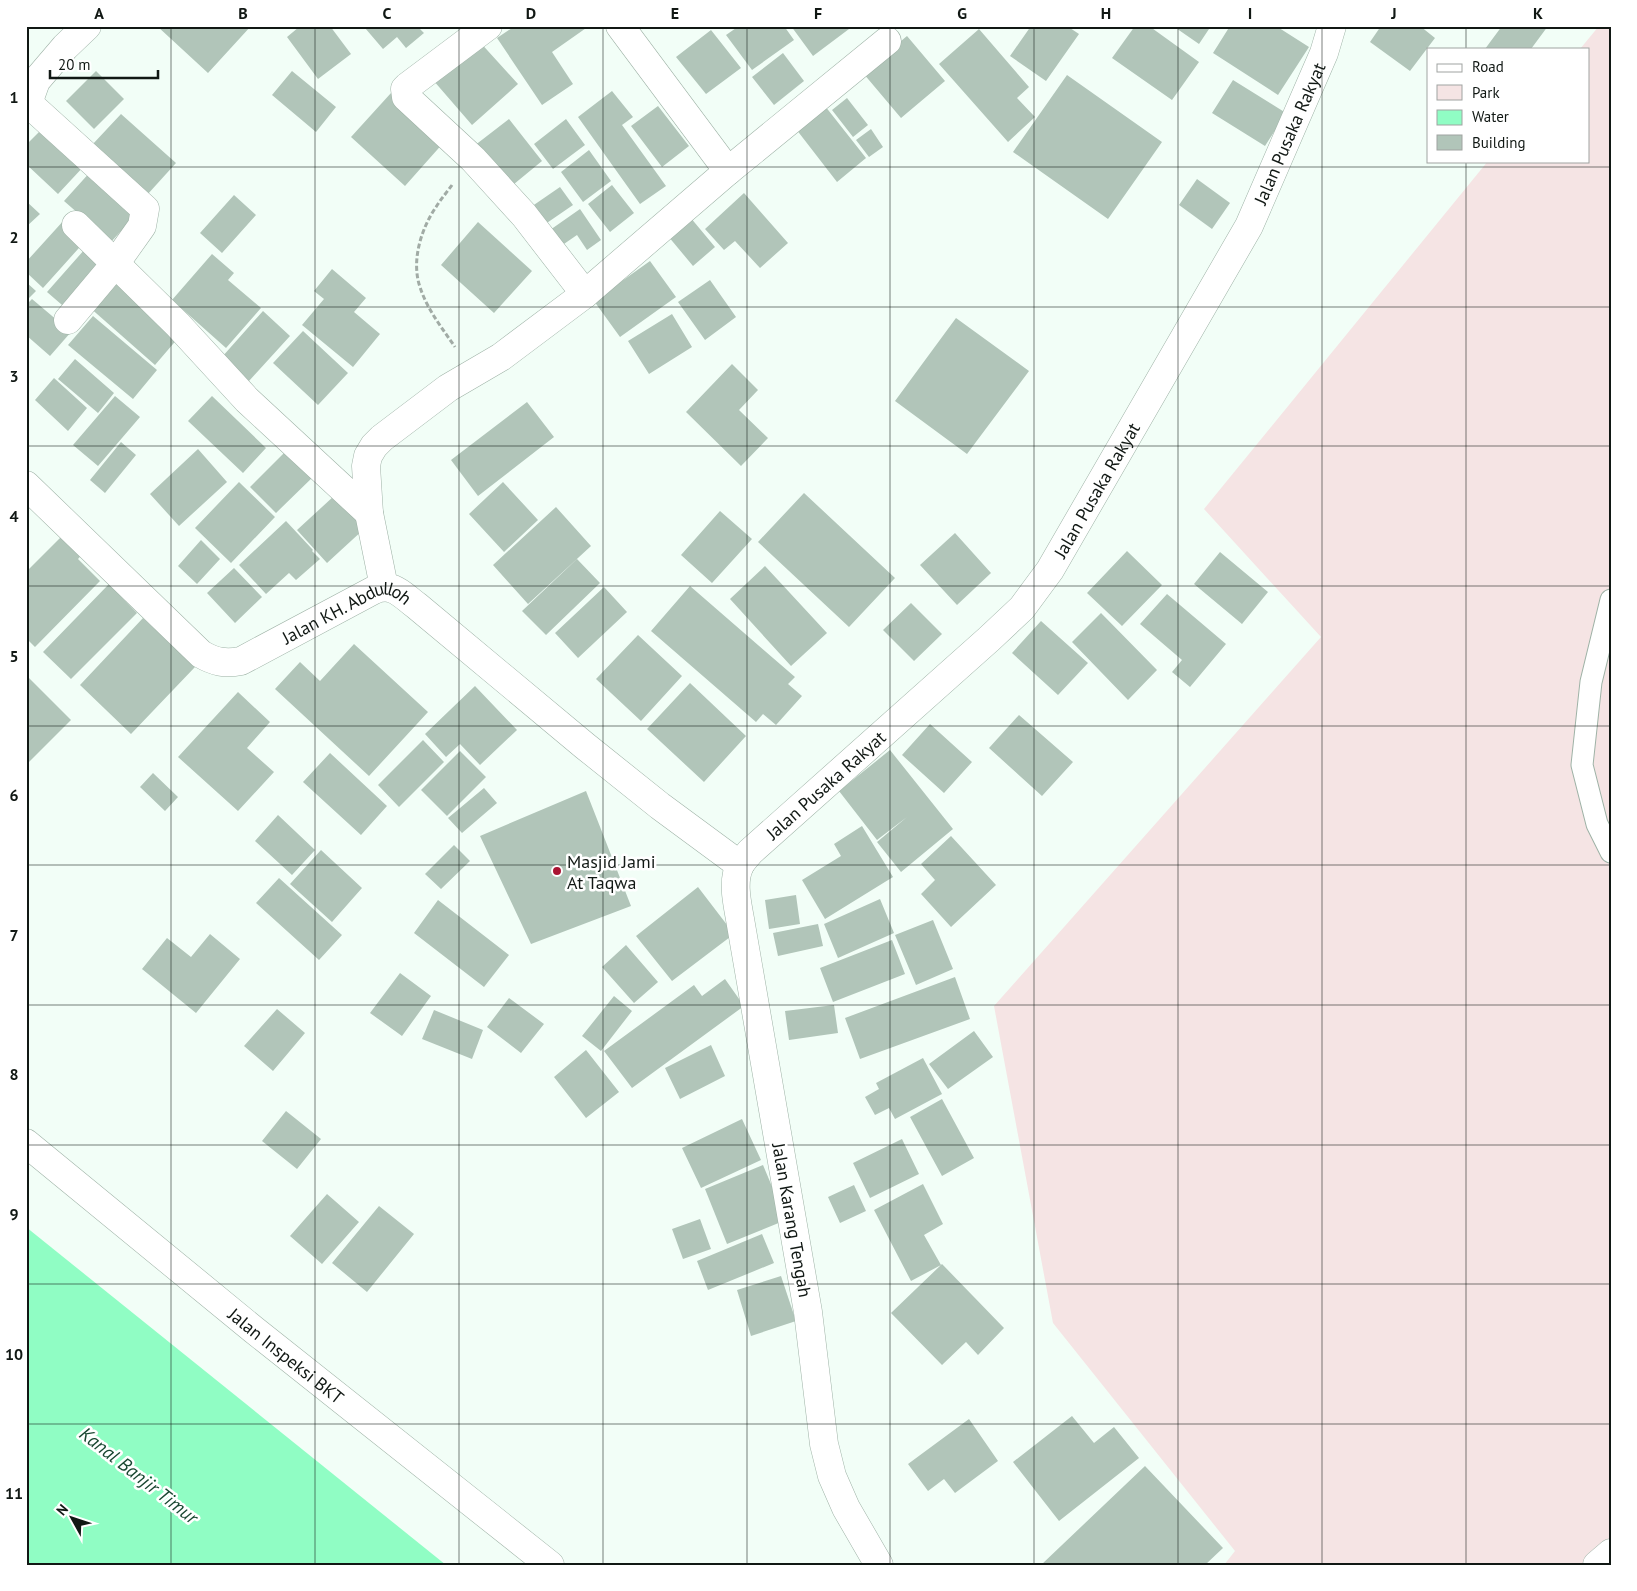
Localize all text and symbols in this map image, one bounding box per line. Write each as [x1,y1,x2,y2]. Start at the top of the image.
text: A [94,3,104,23]
text: B [238,3,248,23]
text: C [383,3,392,23]
text: D [526,3,536,23]
text: E [671,3,679,23]
text: F [814,3,822,23]
text: G [957,3,967,23]
text: H [1101,3,1111,23]
text: I [1248,3,1252,23]
text: J [1390,3,1397,23]
text: K [1533,3,1543,23]
scale bar [50,48,158,80]
legend [1427,48,1590,162]
text: 20 m [58,55,91,74]
text: Road [1472,57,1504,76]
street label: Jalan Pusaka Rakyat [1248,59,1330,209]
text: Park [1472,83,1500,102]
text: 1 [9,87,19,107]
text: Water [1472,107,1509,126]
text: Building [1472,133,1526,152]
text: 2 [9,227,19,247]
text: 3 [9,366,19,386]
street label: Jalan Pusaka Rakyat [1048,418,1144,563]
text: 4 [9,506,19,526]
street label: Jalan KH. Abdulloh [277,576,417,649]
text: 5 [9,646,19,666]
street label: Jalan Pusaka Rakyat [760,725,890,845]
text: 6 [9,785,19,805]
place label: Masjid Jami At Taqwa [567,850,655,894]
marker: Masjid Jami At Taqwa [551,865,563,877]
text: 7 [9,925,19,945]
text: 8 [9,1064,19,1084]
street label: Jalan Karang Tengah [767,1140,817,1299]
text: 9 [9,1204,19,1224]
street label: Jalan Inspeksi BKT [223,1302,349,1409]
text: 10 [5,1344,23,1364]
water label: Kanal Banjir Timur [75,1421,204,1530]
text: 11 [5,1483,23,1503]
north arrow [48,1494,98,1544]
text: N [52,1500,72,1519]

